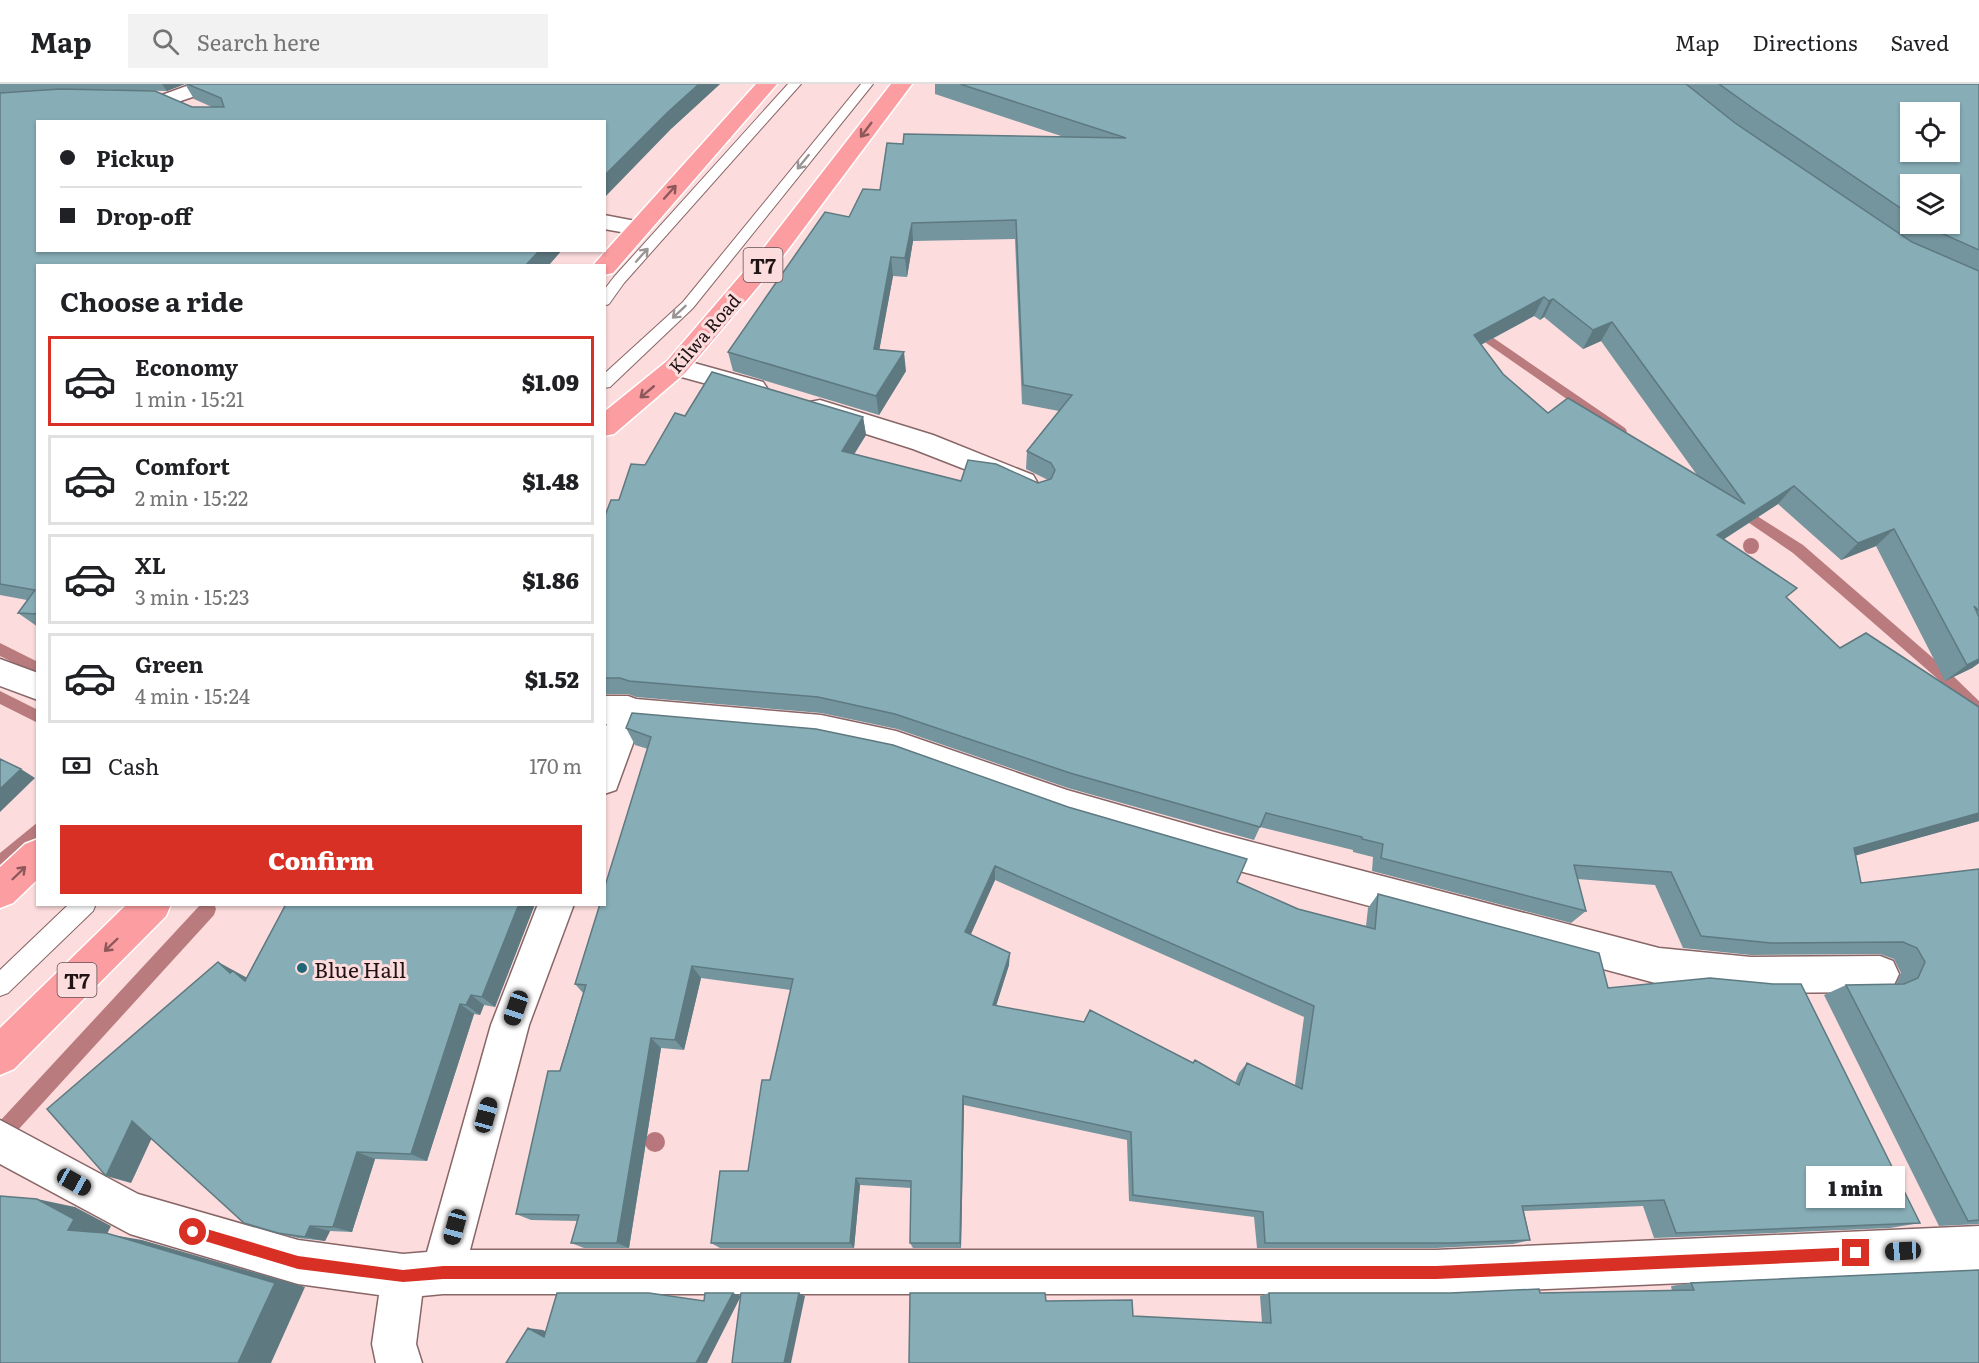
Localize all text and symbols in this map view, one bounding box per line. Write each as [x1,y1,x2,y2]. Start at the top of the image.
search box [128,14,548,68]
text: Map [30,20,92,62]
icon: search [149,25,182,58]
text: Search here [197,25,320,58]
text: Map [1675,26,1720,57]
text: Directions [1753,26,1858,57]
text: Saved [1891,26,1949,57]
map controls [1900,102,1960,234]
button: locate [1900,102,1960,162]
one-way arrow [860,122,873,138]
text: Pickup [96,141,174,174]
one-way arrow [797,154,810,170]
button: layers [1900,174,1960,234]
one-way arrow [663,185,677,200]
text: Drop-off [96,199,192,232]
one-way arrow [635,248,649,263]
road number: T7 [744,248,783,282]
text: Choose a ride [60,280,243,320]
street label: Kilwa Road [662,287,746,379]
one-way arrow [672,305,687,320]
text: Economy [135,350,238,383]
icon: car [63,354,117,408]
text: $1.09 [522,365,579,398]
text: 1 min · 15:21 [135,383,244,413]
one-way arrow [639,385,655,398]
text: Comfort [135,449,230,482]
icon: car [63,453,117,507]
text: $1.48 [522,464,579,497]
text: 2 min · 15:22 [135,482,248,512]
text: XL [135,548,166,581]
icon: car [63,552,117,606]
text: $1.86 [522,563,579,596]
text: 3 min · 15:23 [135,581,250,611]
text: Green [135,647,204,680]
icon: car [63,651,117,705]
text: $1.52 [525,662,579,695]
text: 4 min · 15:24 [135,680,250,710]
icon: cash [60,749,93,782]
text: Cash [108,749,159,782]
text: 170 m [529,750,582,780]
button: Confirm [60,825,582,894]
one-way arrow [11,866,26,880]
one-way arrow [104,938,119,953]
place label: Blue Hall [314,953,406,984]
marker: Blue Hall [295,961,309,975]
road number: T7 [58,963,97,997]
car [502,988,530,1028]
car [473,1095,499,1135]
car [54,1165,94,1199]
callout: 1 min [1806,1166,1906,1208]
text: 1 min [1828,1172,1883,1202]
car [442,1207,468,1247]
route start [179,1218,206,1245]
route end [1842,1239,1869,1266]
car [1885,1241,1921,1261]

